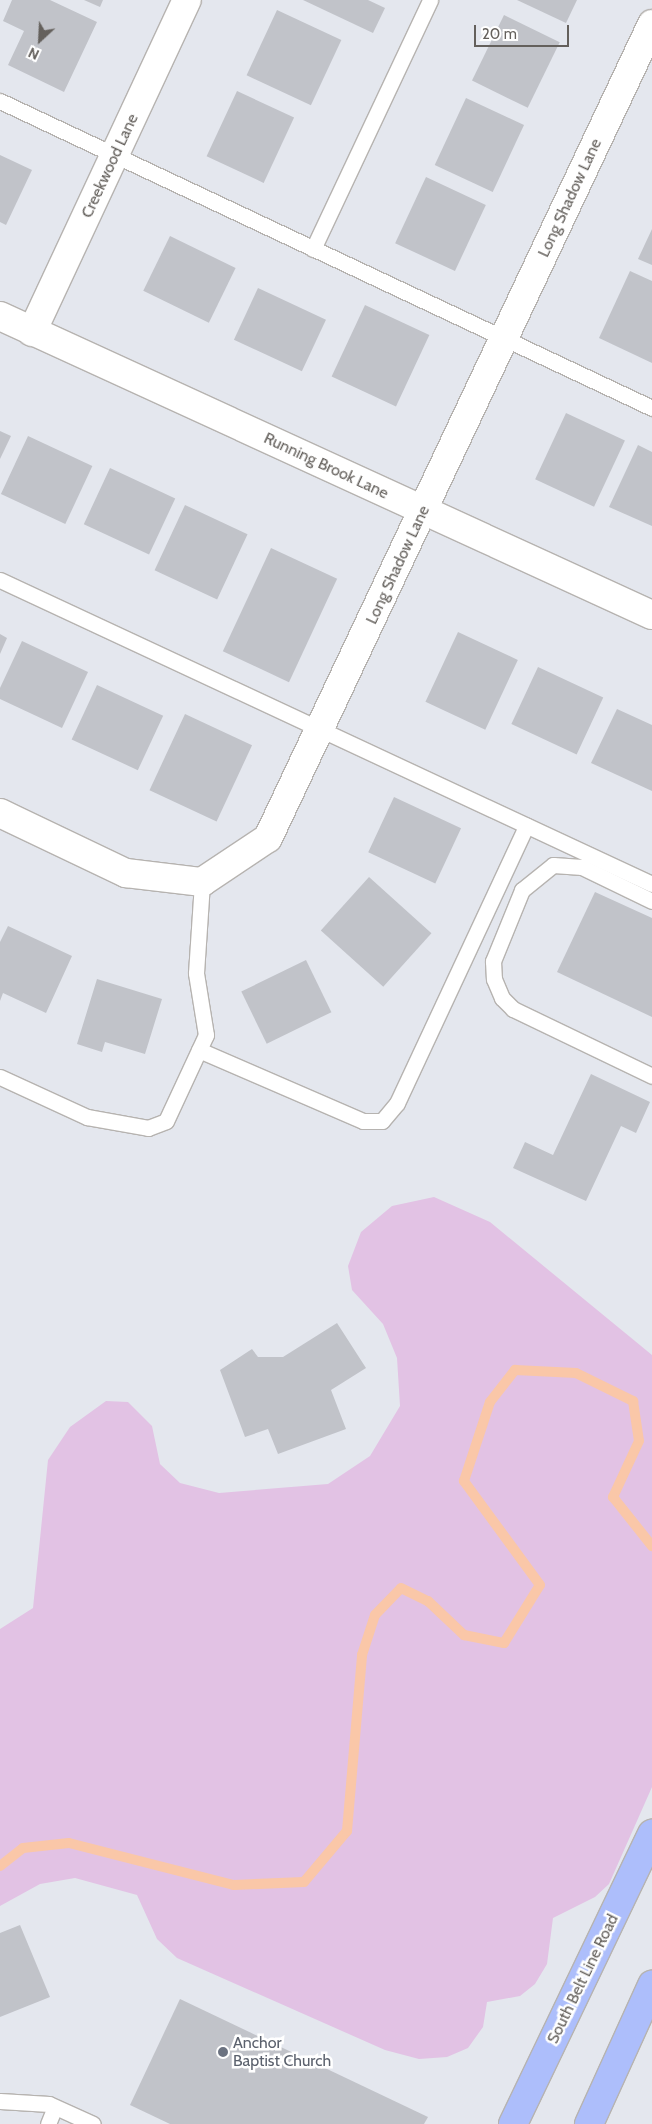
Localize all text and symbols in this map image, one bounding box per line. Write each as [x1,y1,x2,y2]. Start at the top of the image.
north arrow [15,15,65,65]
scale bar [477,15,572,47]
text: 20 m [482,25,517,43]
text: N [25,43,42,64]
street label: Creekwood Lane [78,111,142,221]
street label: Long Shadow Lane [534,136,606,260]
street label: Running Brook Lane [261,429,391,503]
street label: Long Shadow Lane [362,503,434,627]
street label: South Belt Line Road [543,1911,623,2047]
place label: Anchor Baptist Church [233,2033,331,2071]
marker: Anchor Baptist Church [217,2046,229,2058]

